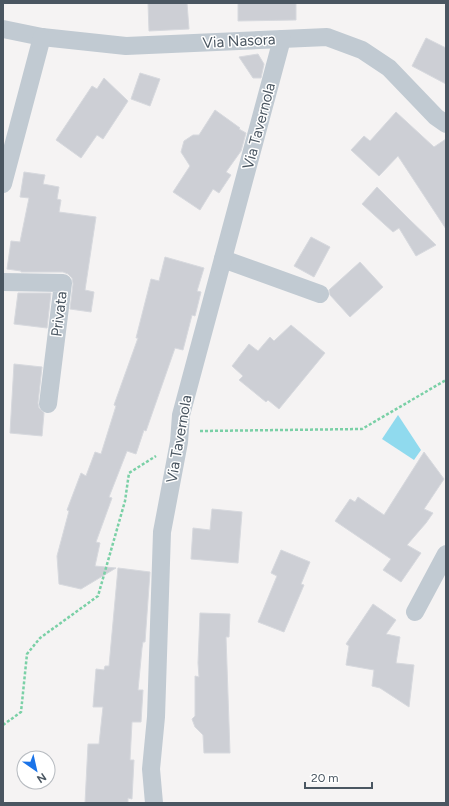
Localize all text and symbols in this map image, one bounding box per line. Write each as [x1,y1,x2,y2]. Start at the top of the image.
street label: Via Nasora [202,30,276,52]
street label: Via Tavernola [239,81,279,171]
street label: Privata [47,290,71,338]
street label: Via Tavernola [162,394,196,484]
north arrow [16,750,56,790]
scale bar [305,764,372,790]
text: N [34,770,48,786]
text: 20 m [311,771,339,785]

